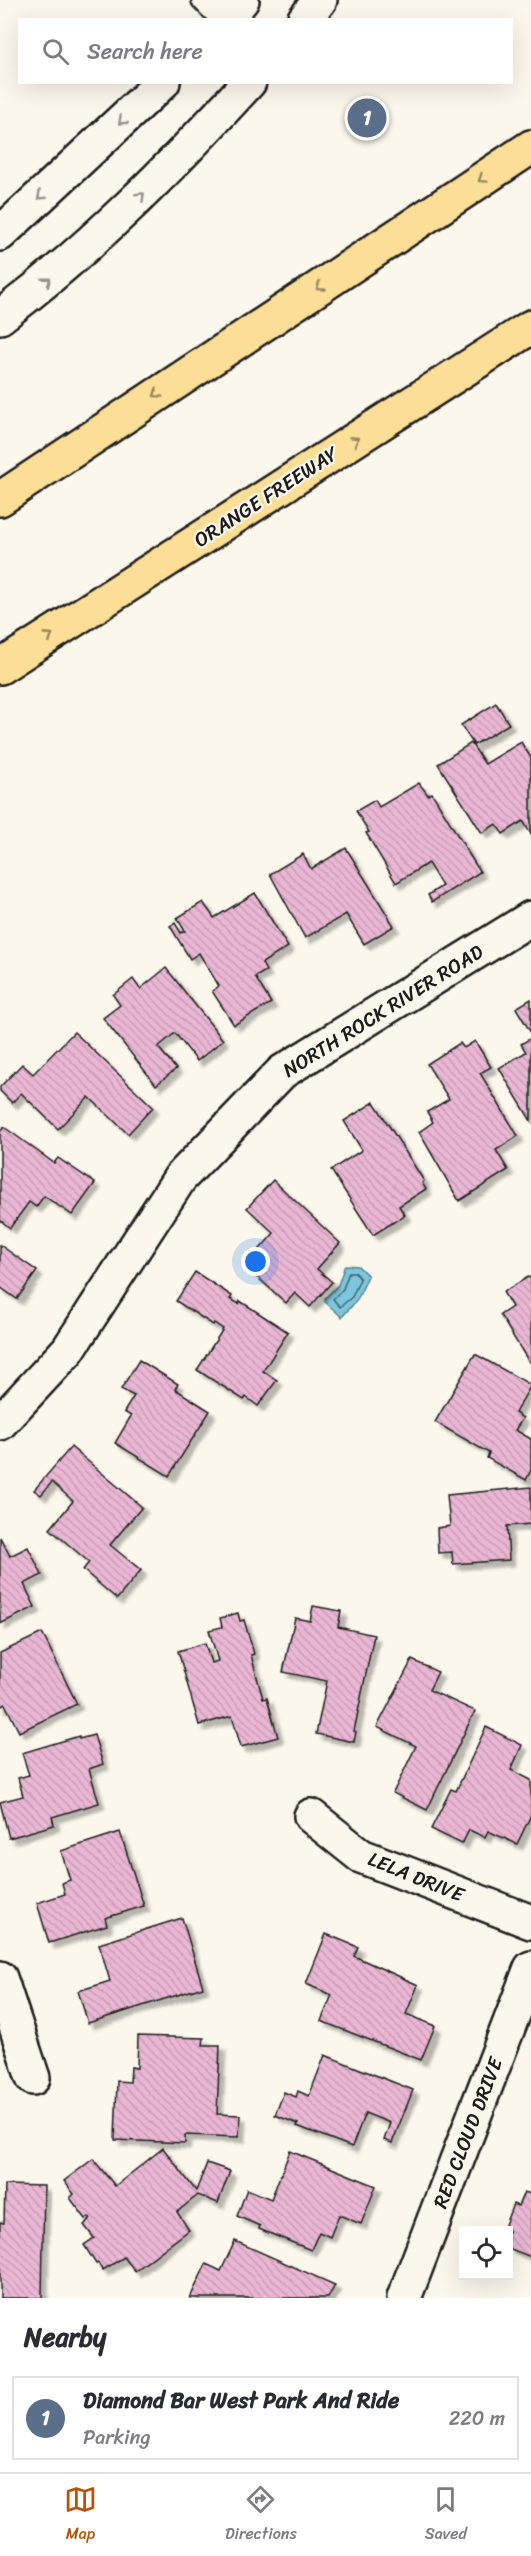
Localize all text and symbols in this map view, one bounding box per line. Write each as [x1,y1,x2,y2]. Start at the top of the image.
search box [18,18,513,84]
text: Search here [87,32,203,71]
icon: search [39,35,72,68]
pin: 1 [348,96,386,140]
one-way arrow [119,113,130,124]
one-way arrow [478,172,489,183]
one-way arrow [37,189,47,200]
one-way arrow [133,192,144,203]
one-way arrow [40,278,51,289]
one-way arrow [315,280,326,291]
one-way arrow [153,387,163,399]
one-way arrow [349,435,359,447]
street label: ORANGE FREEWAY [187,436,347,557]
one-way arrow [43,631,53,643]
street label: NORTH ROCK RIVER ROAD [276,935,490,1087]
your location [241,1247,270,1276]
street label: LELA DRIVE [363,1842,471,1913]
street label: RED CLOUD DRIVE [423,2051,514,2214]
map controls [459,2226,513,2280]
button: locate [459,2226,513,2280]
text: Nearby [24,2314,106,2360]
text: Diamond Bar West Park And Ride [83,2381,399,2420]
text: 1 [41,2401,50,2436]
text: 220 m [449,2401,505,2436]
text: Parking [83,2420,150,2455]
tab: Map [64,2483,97,2548]
tab: Directions [225,2483,297,2548]
tab: Saved [425,2483,467,2548]

